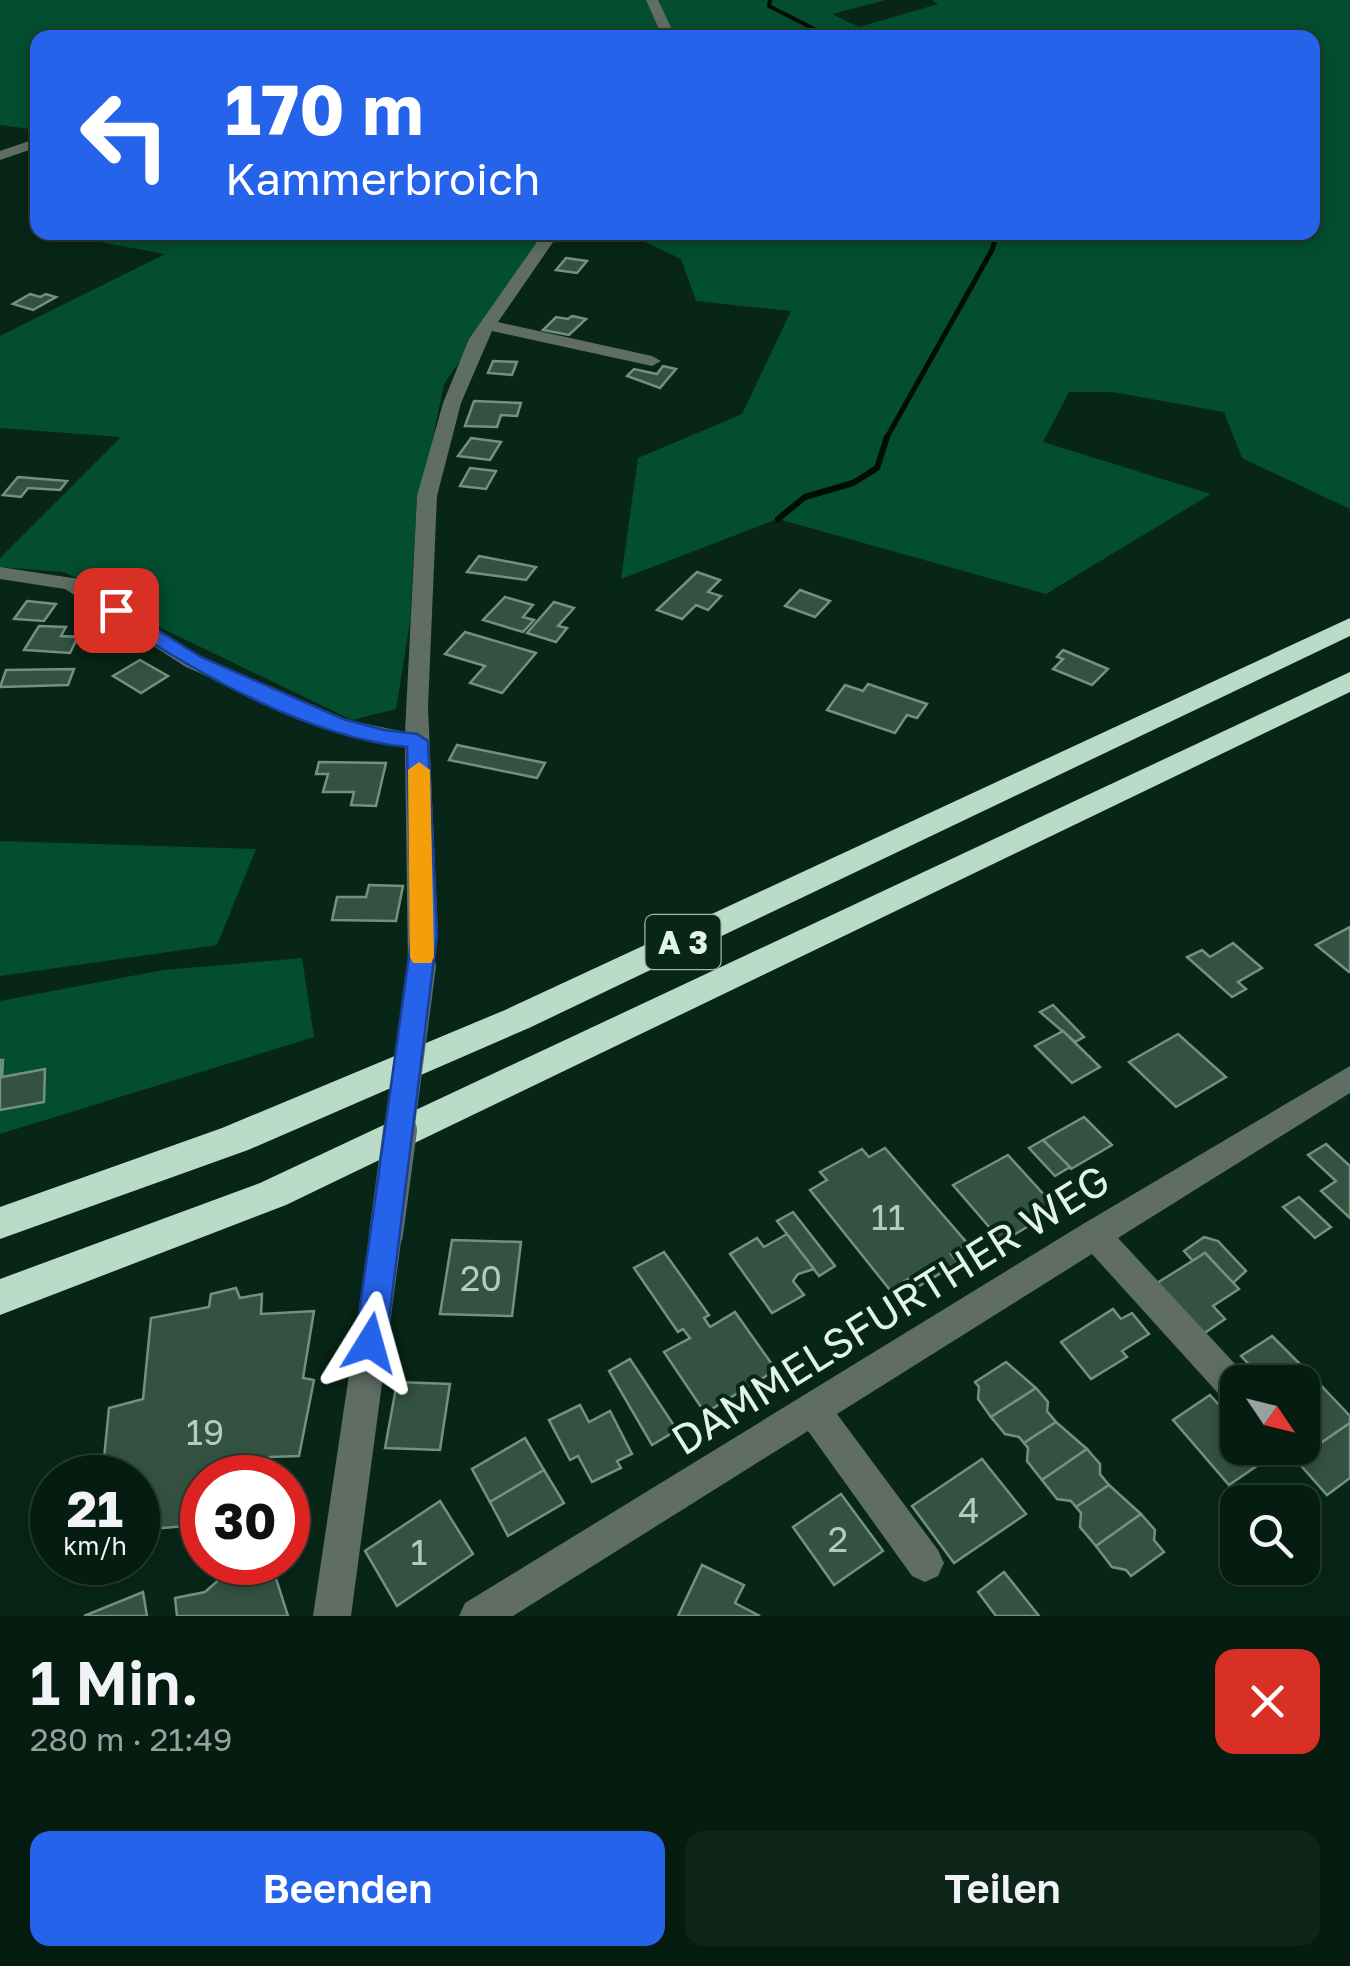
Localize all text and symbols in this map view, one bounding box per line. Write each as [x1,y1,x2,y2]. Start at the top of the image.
text: 170 m [225,66,423,150]
icon: left [60,70,190,200]
text: Kammerbroich [225,151,540,205]
pin [74,568,159,653]
icon: arrive [89,583,144,638]
road number: A 3 [646,915,720,969]
street label: DAMMELSFURTHER WEG [662,1154,1118,1464]
house number: 11 [871,1196,905,1238]
house number: 20 [460,1257,502,1299]
position arrow [318,1291,422,1395]
north arrow [1220,1365,1320,1465]
map controls [1220,1365,1320,1585]
house number: 19 [186,1411,224,1453]
speed limit sign: 30 [180,1455,310,1585]
text: 21 [67,1478,123,1538]
button: search [1220,1485,1320,1585]
house number: 4 [958,1489,980,1531]
house number: 2 [828,1518,848,1560]
text: km/h [63,1530,127,1561]
house number: 1 [411,1531,427,1573]
text: 1 Min. [30,1646,199,1718]
button: close [1215,1649,1320,1754]
text: 280 m · 21:49 [30,1720,232,1758]
button: Beenden [30,1831,665,1946]
button: Teilen [685,1831,1320,1946]

